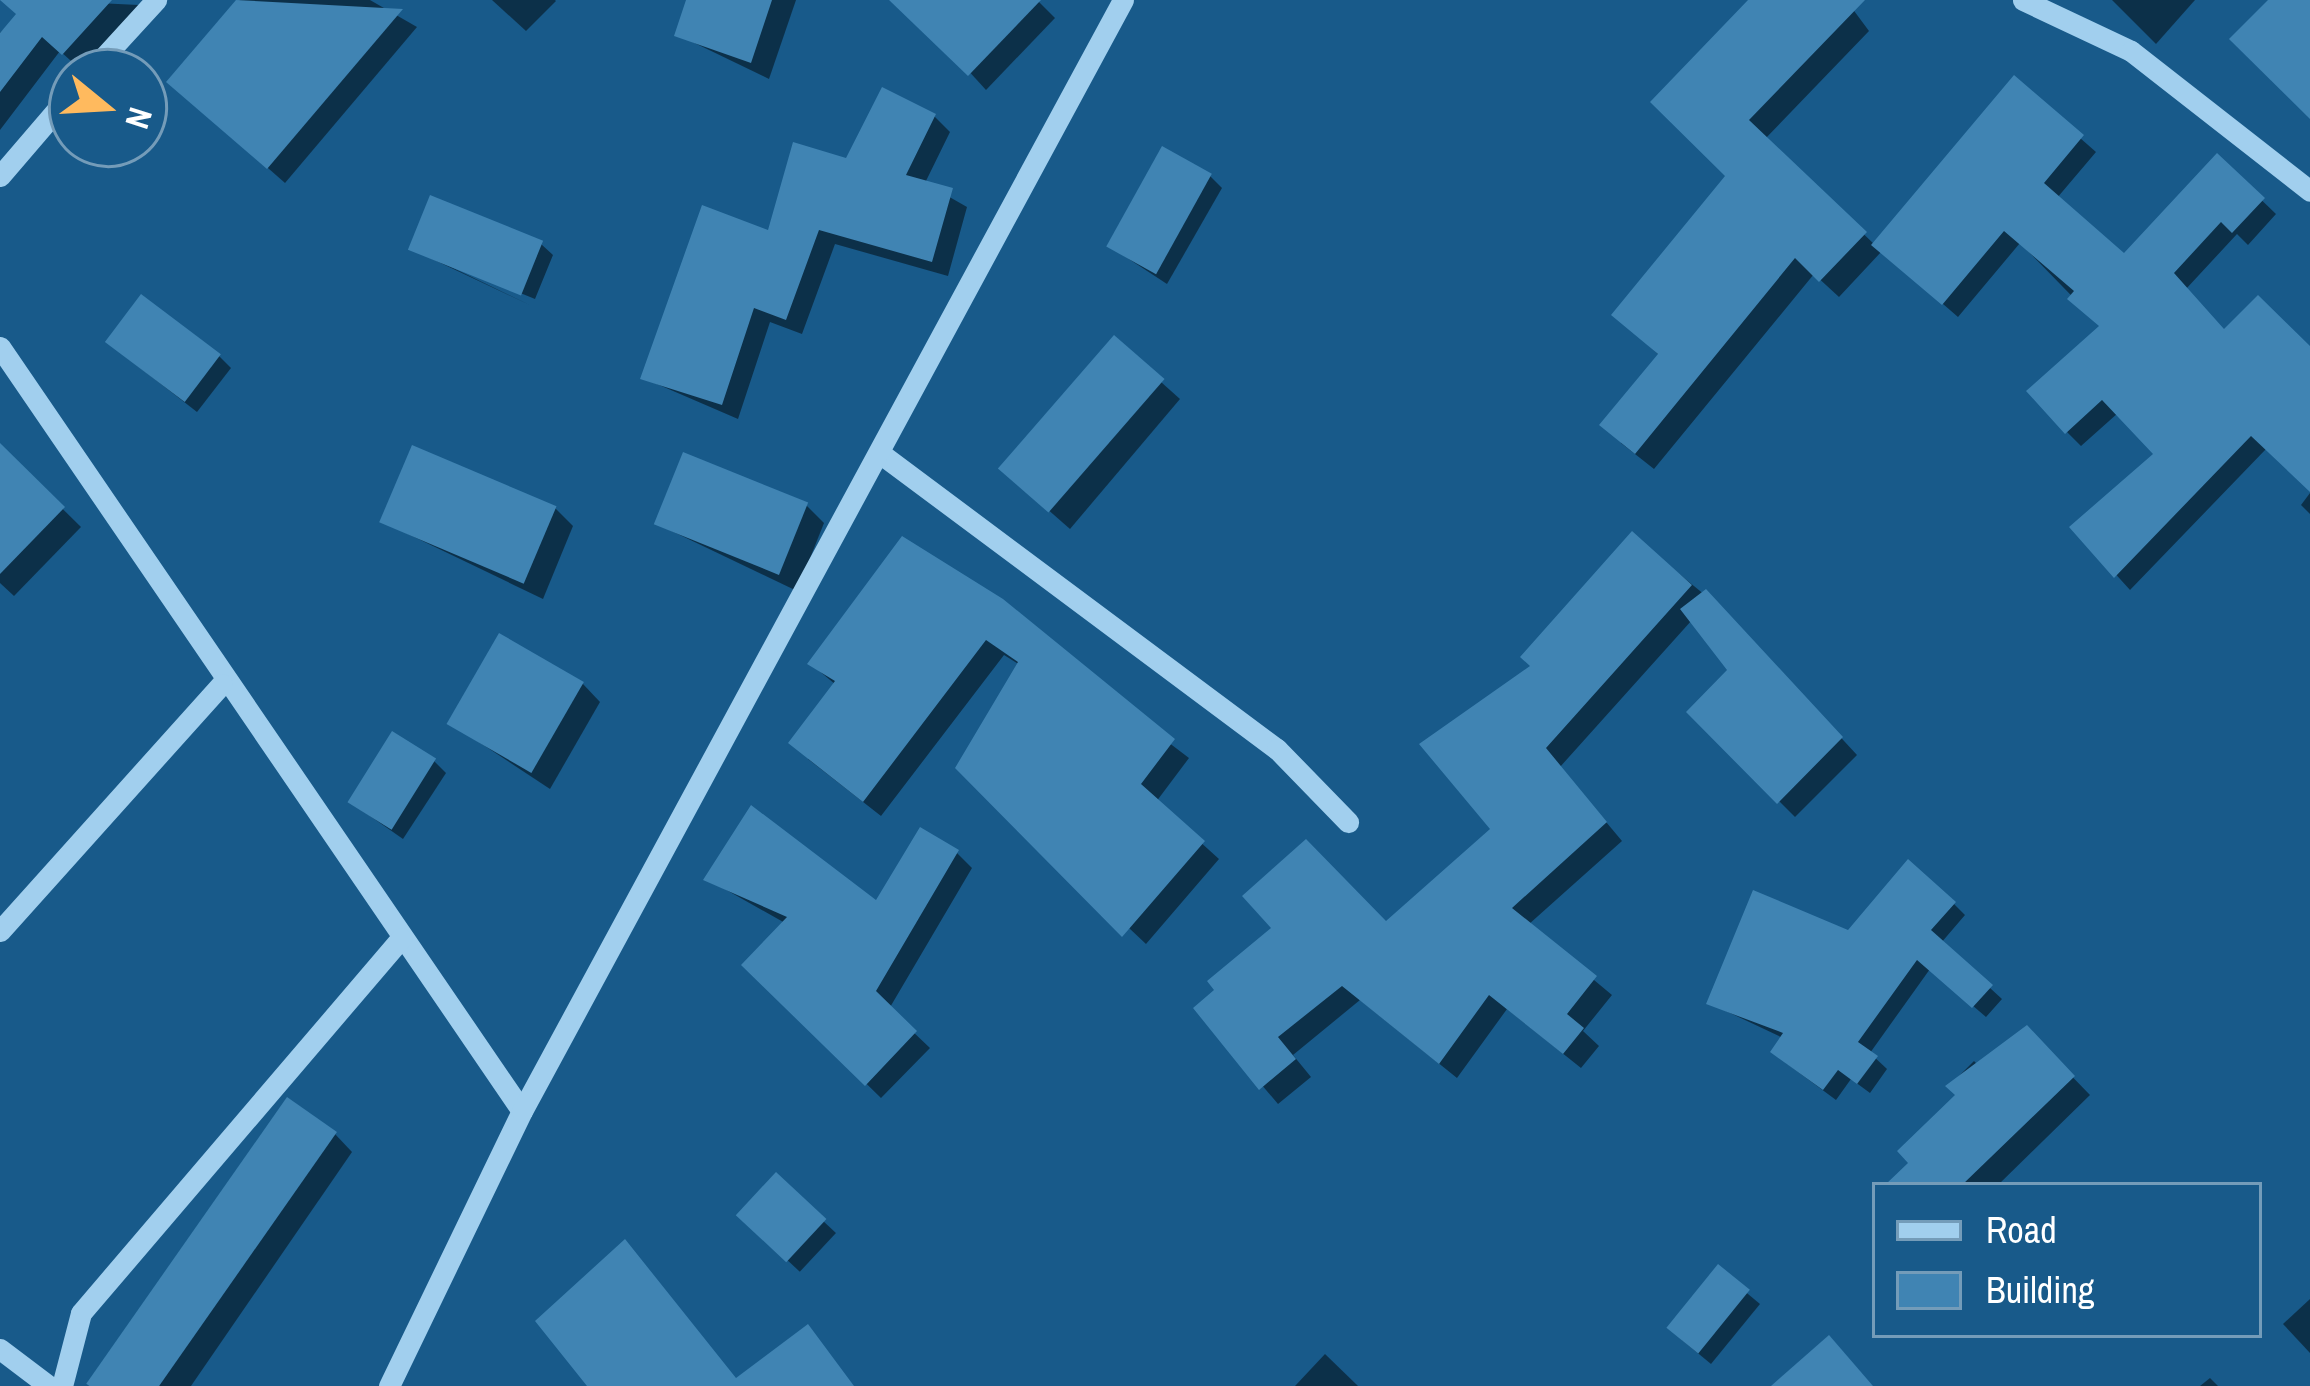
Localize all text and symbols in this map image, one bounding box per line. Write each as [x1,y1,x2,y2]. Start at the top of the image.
north arrow [48,48,168,168]
text: N [115,102,163,134]
legend [1872,1182,2262,1338]
text: Road [1986,1206,2057,1254]
text: Building [1986,1266,2094,1314]

